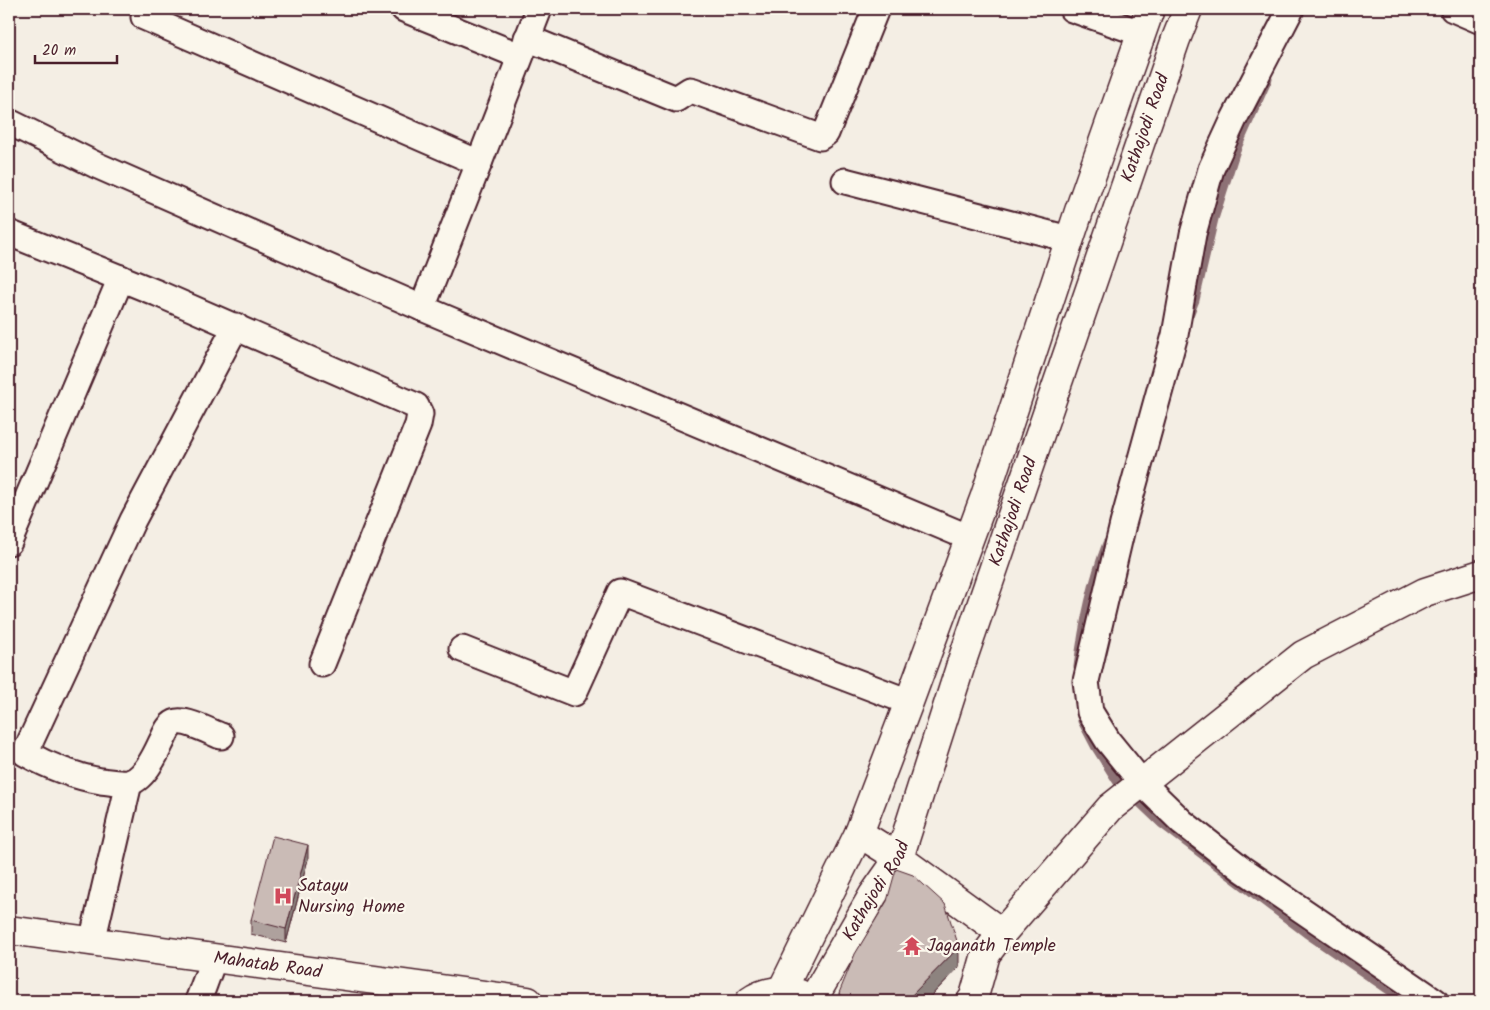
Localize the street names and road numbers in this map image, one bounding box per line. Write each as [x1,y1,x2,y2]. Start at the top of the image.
street label: Kathajodi Road [1113,69,1178,186]
street label: Kathajodi Road [981,453,1046,570]
street label: Kathajodi Road [835,836,918,946]
street label: Mahatab Road [212,944,325,987]

